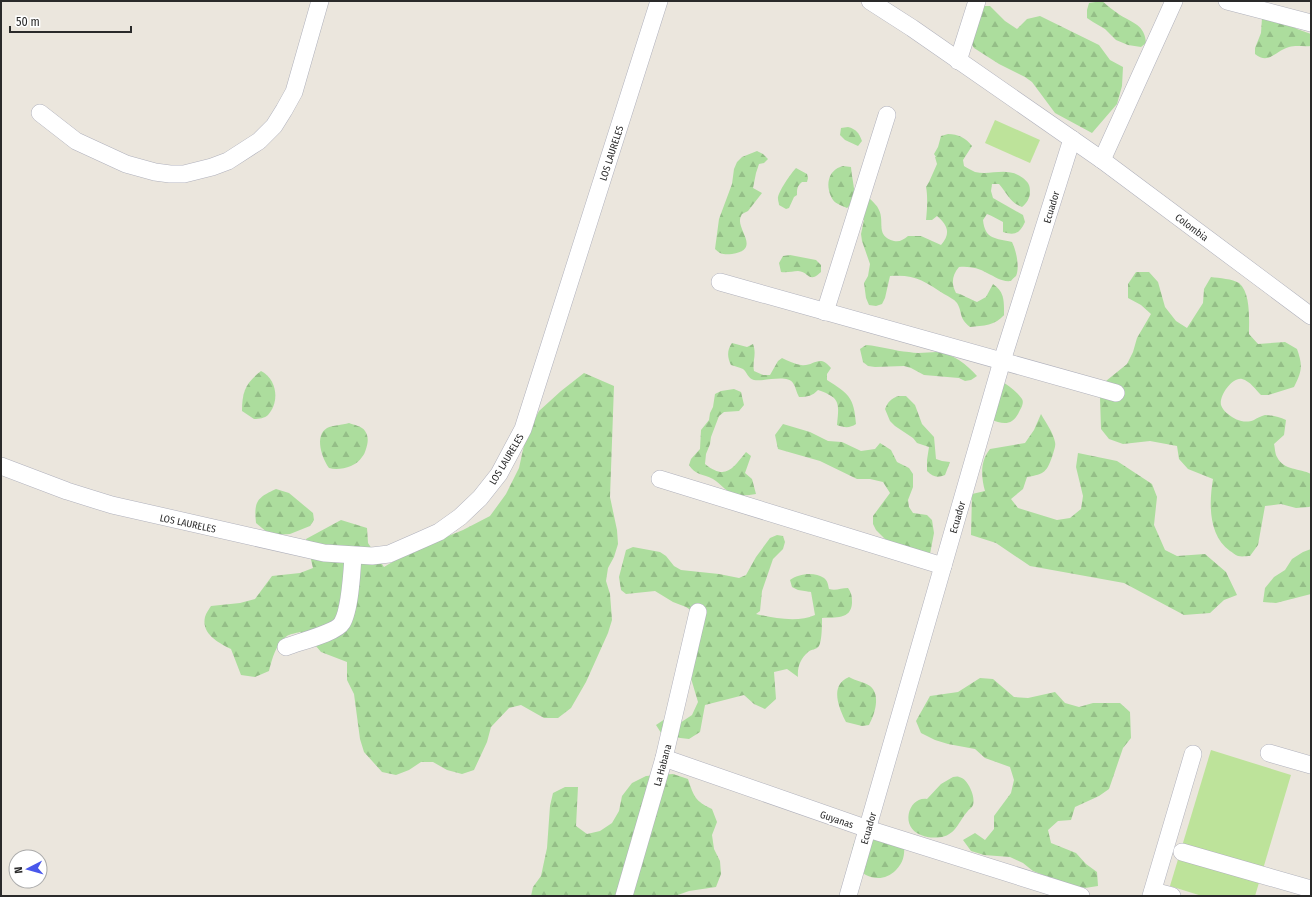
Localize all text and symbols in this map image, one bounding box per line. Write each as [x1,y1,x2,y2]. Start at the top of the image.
scale bar [10,8,131,34]
text: 50 m [16,15,40,29]
street label: LOS LAURELES [597,124,626,182]
street label: Ecuador [1041,189,1063,225]
street label: Colombia [1172,211,1210,244]
street label: LOS LAURELES [487,432,527,487]
street label: Ecuador [948,499,968,535]
street label: LOS LAURELES [159,512,217,536]
street label: La Habana [652,743,674,788]
street label: Guyanas [818,809,855,831]
street label: Ecuador [859,810,879,846]
north arrow [8,849,48,889]
text: N [12,866,25,874]

